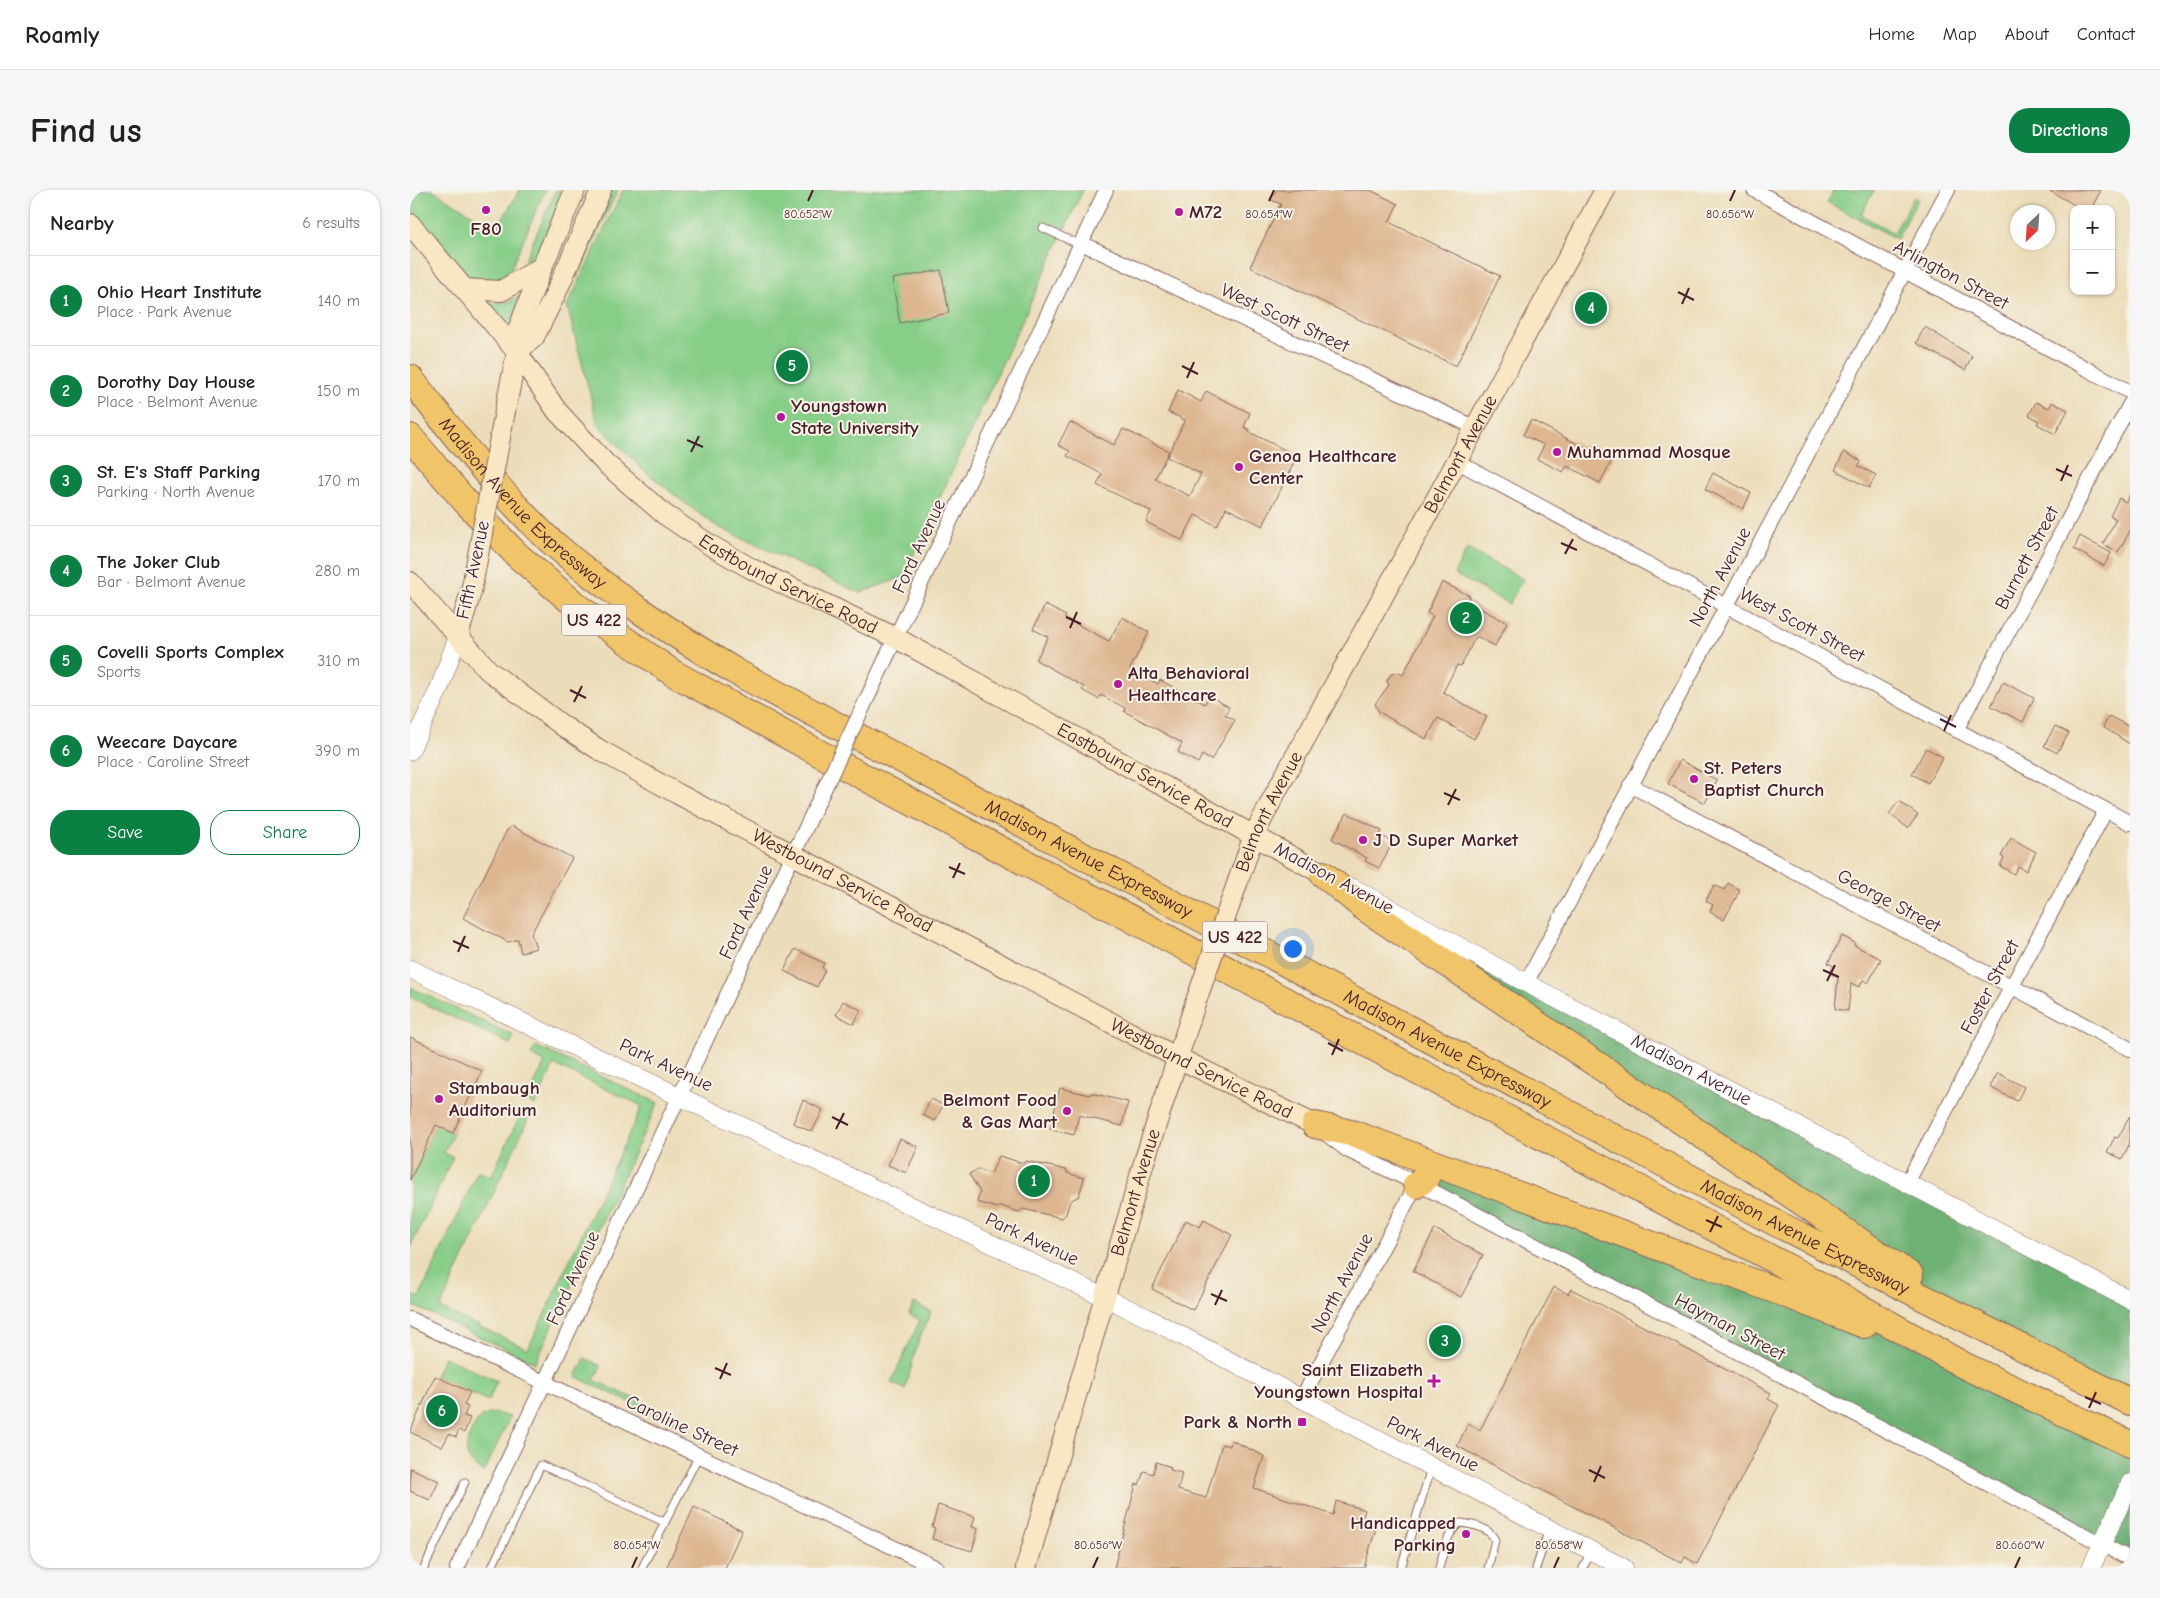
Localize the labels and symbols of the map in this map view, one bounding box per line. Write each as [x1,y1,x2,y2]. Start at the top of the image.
place label: M72 [1189,201,1222,223]
marker: F80 [480,204,492,216]
north arrow [2010,205,2055,250]
marker: M72 [1173,206,1185,218]
text: 80.652°W [784,207,833,221]
text: 80.654°W [1245,207,1293,221]
text: 80.656°W [1706,207,1755,221]
place label: F80 [470,218,502,240]
street label: Arlington Street [1890,235,2013,315]
street label: West Scott Street [1217,279,1353,358]
pin: 4 [1575,289,1607,327]
pin: 5 [776,347,808,385]
street label: Belmont Avenue [1419,391,1502,517]
place label: Youngstown State University [791,395,919,439]
marker: Youngstown State University [775,411,787,423]
street label: Madison Avenue Expressway [434,413,611,594]
place label: Muhammad Mosque [1567,441,1731,463]
place label: Genoa Healthcare Center [1249,445,1397,489]
marker: Muhammad Mosque [1551,446,1563,458]
marker: Genoa Healthcare Center [1233,461,1245,473]
street label: Ford Avenue [888,495,950,597]
street label: Burnett Street [1991,502,2064,613]
street label: Fifth Avenue [452,519,494,621]
street label: North Avenue [1684,523,1756,631]
street label: Eastbound Service Road [695,530,881,639]
street label: West Scott Street [1736,583,1869,668]
pin: 2 [1450,599,1482,637]
road number: US 422 [562,604,626,636]
place label: Alta Behavioral Healthcare [1128,662,1250,706]
marker: Alta Behavioral Healthcare [1112,678,1124,690]
street label: Eastbound Service Road [1053,718,1237,833]
street label: Belmont Avenue [1231,747,1307,875]
place label: St. Peters Baptist Church [1704,757,1824,801]
marker: St. Peters Baptist Church [1688,773,1700,785]
street label: Madison Avenue Expressway [981,795,1197,923]
street label: Westbound Service Road [749,824,937,938]
place label: J D Super Market [1373,829,1519,851]
marker: J D Super Market [1357,834,1369,846]
street label: Madison Avenue [1270,837,1398,919]
street label: Ford Avenue [715,861,777,963]
street label: George Street [1834,865,1945,938]
road number: US 422 [1202,922,1268,952]
your location [1280,936,1306,962]
street label: Foster Street [1956,936,2024,1038]
street label: Madison Avenue Expressway [1340,985,1555,1113]
street label: Westbound Service Road [1107,1013,1296,1123]
street label: Madison Avenue [1627,1029,1755,1110]
street label: Park Avenue [616,1034,716,1096]
place label: Stambaugh Auditorium [449,1077,540,1121]
place label: Belmont Food & Gas Mart [943,1089,1058,1133]
marker: Stambaugh Auditorium [433,1093,445,1105]
marker: Belmont Food & Gas Mart [1061,1105,1073,1117]
street label: Belmont Avenue [1106,1126,1165,1259]
pin: 1 [1018,1162,1050,1200]
street label: Madison Avenue Expressway [1697,1174,1914,1300]
street label: Park Avenue [982,1208,1082,1270]
street label: Ford Avenue [542,1227,604,1329]
street label: North Avenue [1306,1229,1378,1337]
street label: Hayman Street [1671,1289,1790,1366]
pin: 3 [1429,1322,1461,1360]
place label: Saint Elizabeth Youngstown Hospital [1254,1359,1423,1403]
marker: Saint Elizabeth Youngstown Hospital [1427,1374,1441,1388]
street label: Caroline Street [622,1390,742,1462]
pin: 6 [426,1392,458,1430]
place label: Park & North [1183,1411,1292,1433]
street label: Park Avenue [1383,1411,1483,1477]
marker: Park & North [1296,1416,1308,1428]
place label: Handicapped Parking [1350,1512,1456,1556]
marker: Handicapped Parking [1460,1528,1472,1540]
text: 80.654°W [613,1538,661,1552]
text: 80.656°W [1074,1538,1123,1552]
text: 80.658°W [1535,1538,1584,1552]
text: 80.660°W [1995,1538,2045,1552]

